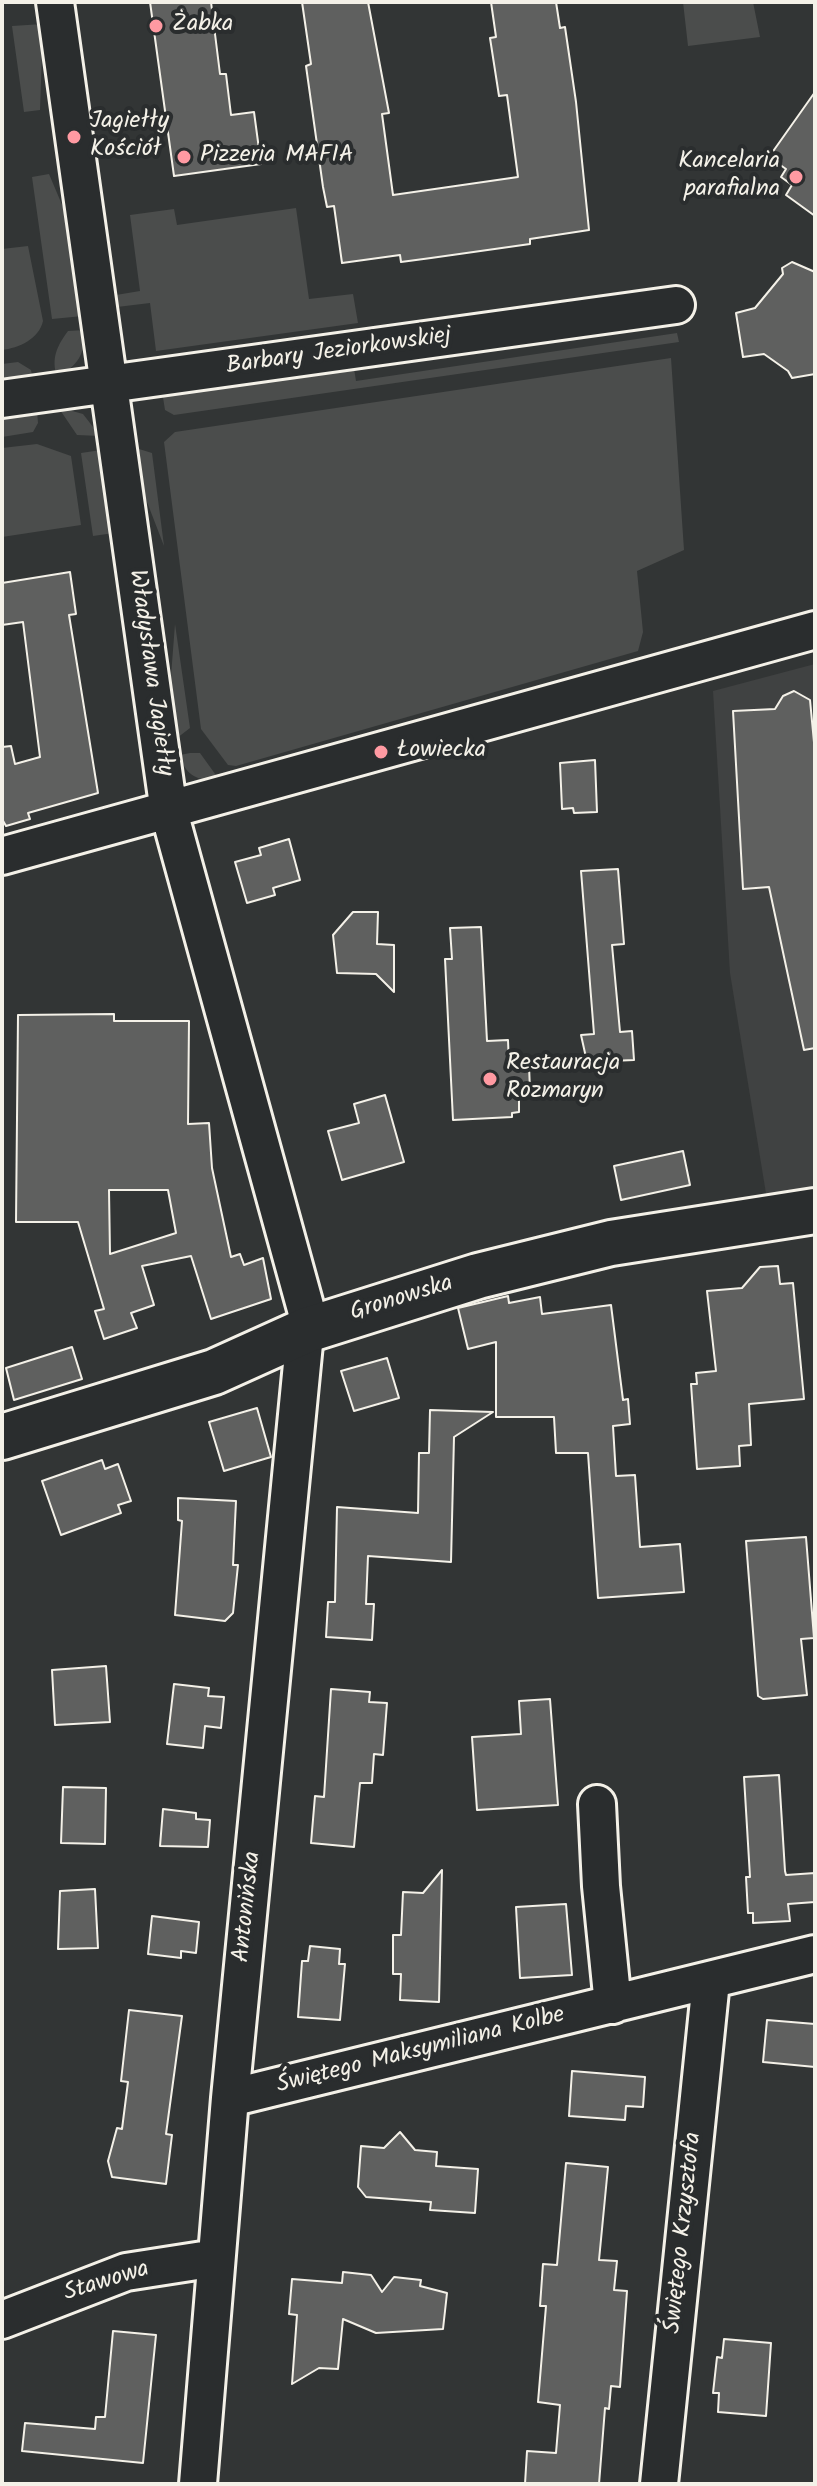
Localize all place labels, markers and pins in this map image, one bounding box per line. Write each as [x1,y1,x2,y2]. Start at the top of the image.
place label: Żabka [172,12,233,40]
marker: Żabka [147,17,165,35]
place label: Jagiełły Kościół [90,109,169,165]
marker: Jagiełły Kościół [65,128,83,146]
place label: Pizzeria MAFIA [200,143,353,171]
marker: Pizzeria MAFIA [175,148,193,166]
place label: Kancelaria parafialna [678,149,780,205]
marker: Kancelaria parafialna [787,168,805,186]
place label: Łowiecka [397,738,486,766]
marker: Łowiecka [372,743,390,761]
place label: Restauracja Rozmaryn [506,1051,620,1107]
marker: Restauracja Rozmaryn [481,1070,499,1088]

